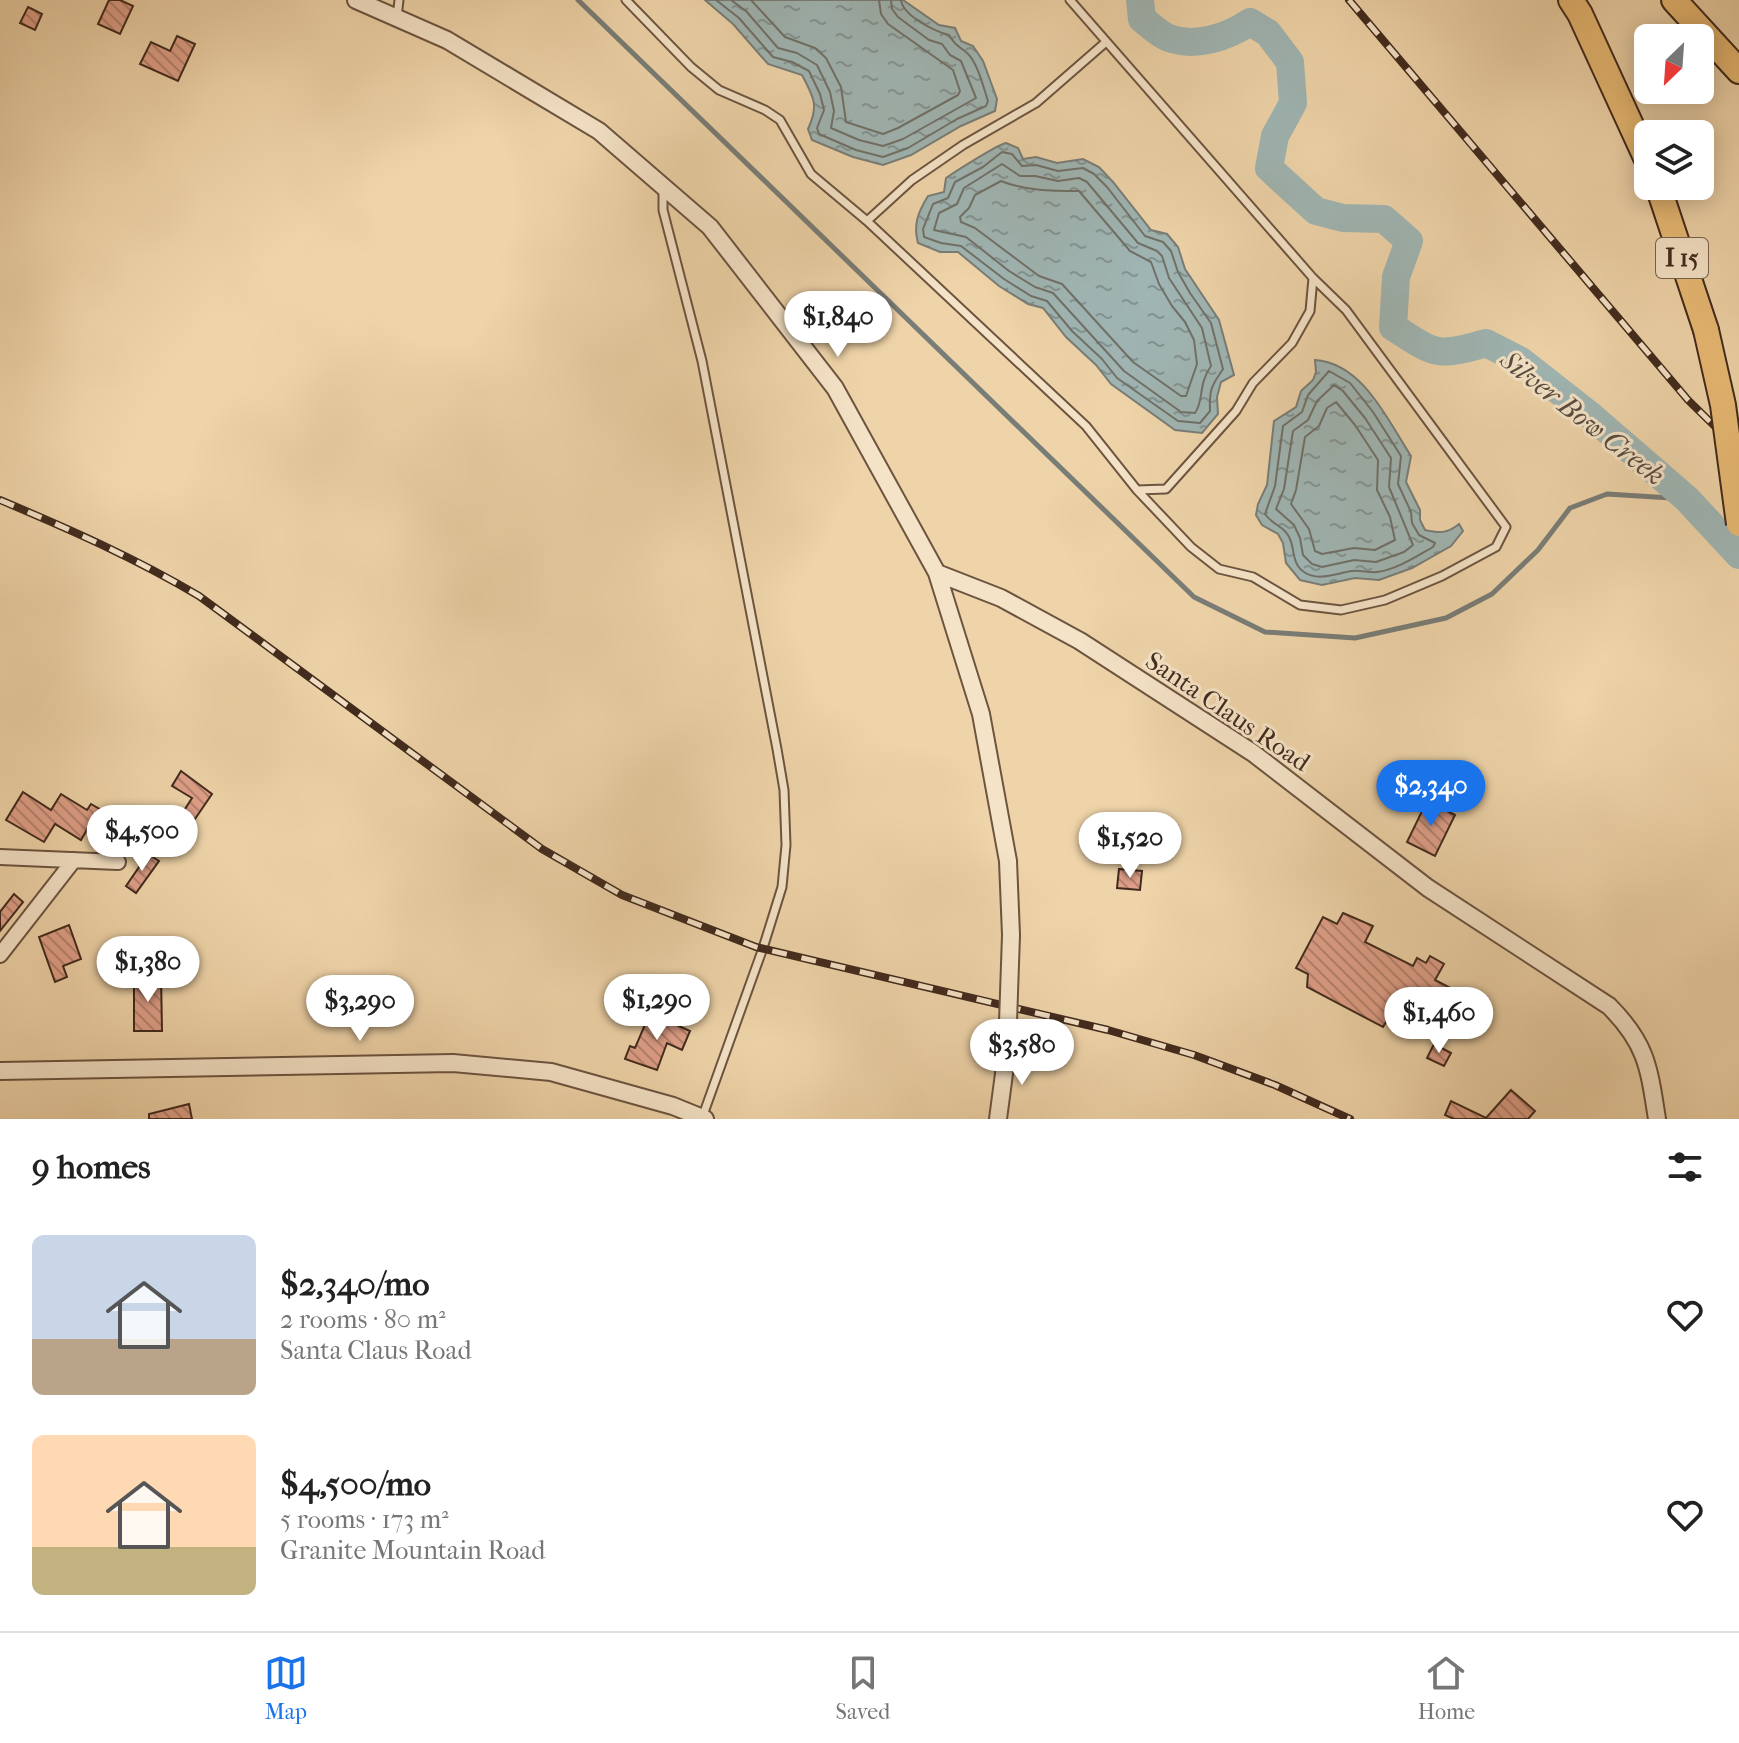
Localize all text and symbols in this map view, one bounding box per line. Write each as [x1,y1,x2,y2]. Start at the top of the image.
north arrow [1634,24,1714,104]
map controls [1634,24,1714,200]
button: layers [1634,120,1714,200]
road number: I 15 [1656,238,1708,278]
pin: $1,840 [773,291,903,359]
text: $1,840 [802,301,874,332]
water label: Silver Bow Creek [1493,342,1671,492]
street label: Santa Claus Road [1140,645,1317,778]
pin: $2,340 [1366,760,1496,828]
text: $2,340 [1394,770,1468,801]
pin: $4,500 [77,805,207,873]
pin: $1,520 [1065,812,1195,880]
text: $4,500 [105,815,179,846]
text: $1,520 [1097,822,1163,853]
pin: $1,380 [83,936,213,1004]
text: $1,380 [115,946,181,977]
pin: $1,290 [592,974,722,1042]
pin: $3,290 [295,975,425,1043]
text: $1,290 [622,984,692,1015]
text: $3,290 [324,985,396,1016]
pin: $1,460 [1374,987,1504,1055]
text: $1,460 [1402,997,1476,1028]
pin: $3,580 [957,1019,1087,1087]
text: $3,580 [988,1029,1056,1060]
icon: filters [1663,1145,1707,1189]
text: 9 homes [32,1147,151,1187]
text: $2,340/mo [280,1264,429,1304]
icon: home [96,1267,192,1363]
icon: heart [1663,1293,1707,1337]
text: 2 rooms · 80 m² [280,1304,446,1335]
text: Santa Claus Road [280,1335,472,1366]
text: $4,500/mo [280,1464,431,1504]
icon: home [96,1467,192,1563]
icon: heart [1663,1493,1707,1537]
text: 5 rooms · 173 m² [280,1504,449,1535]
text: Granite Mountain Road [280,1535,545,1566]
tab: Map [264,1651,308,1725]
tab: Saved [836,1651,890,1725]
tab: Home [1418,1651,1475,1725]

